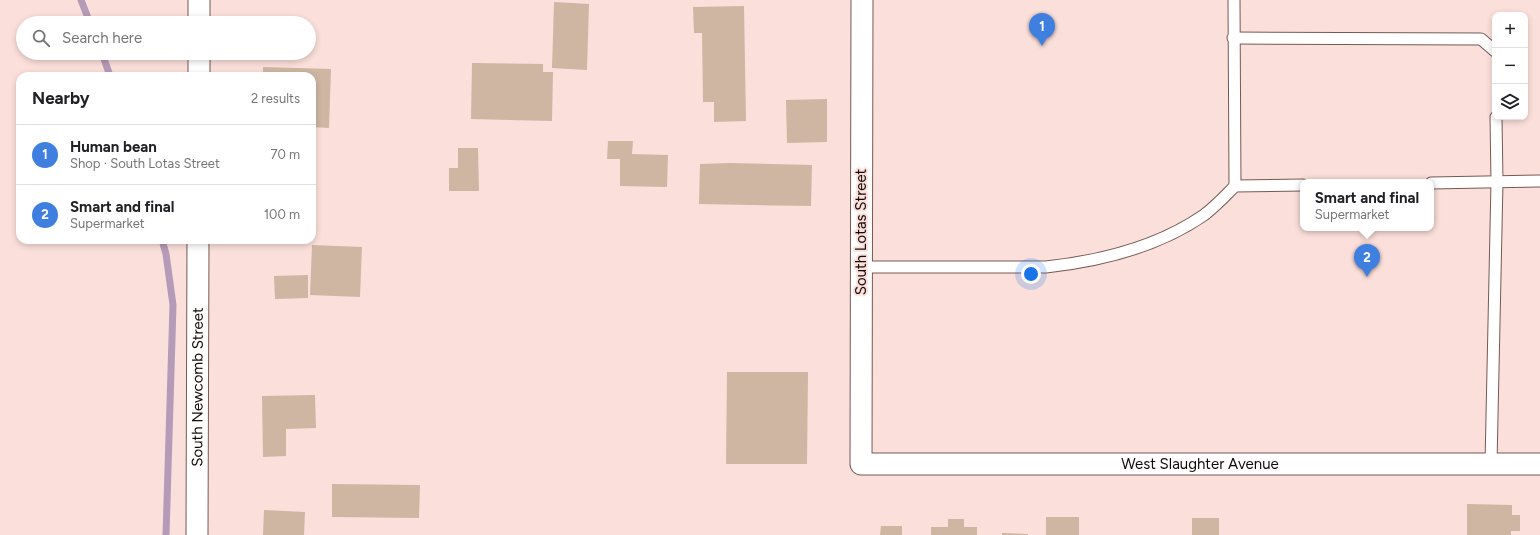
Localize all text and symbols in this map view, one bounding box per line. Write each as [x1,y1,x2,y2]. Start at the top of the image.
map controls [1492,12,1528,120]
button: + [1492,12,1528,48]
pin: 1 [1029,13,1055,46]
search box [16,16,316,60]
icon: search [30,27,52,49]
text: Search here [62,29,142,47]
button: − [1492,48,1528,84]
button: layers [1492,84,1528,120]
text: Nearby [32,88,90,108]
text: 2 results [251,91,300,106]
text: Human bean [70,138,157,156]
text: 1 [42,147,48,162]
text: 70 m [270,147,300,162]
text: Shop · South Lotas Street [70,156,220,171]
street label: South Lotas Street [852,168,870,295]
popup [1300,179,1434,231]
text: Smart and final [1315,189,1419,207]
text: Smart and final [70,198,175,216]
text: 2 [41,207,49,222]
text: 100 m [264,207,300,222]
text: Supermarket [1315,207,1389,222]
text: Supermarket [70,216,145,231]
pin: 2 [1354,244,1380,277]
your location [1021,264,1041,284]
street label: South Newcomb Street [188,307,207,467]
street label: West Slaughter Avenue [1121,455,1279,473]

